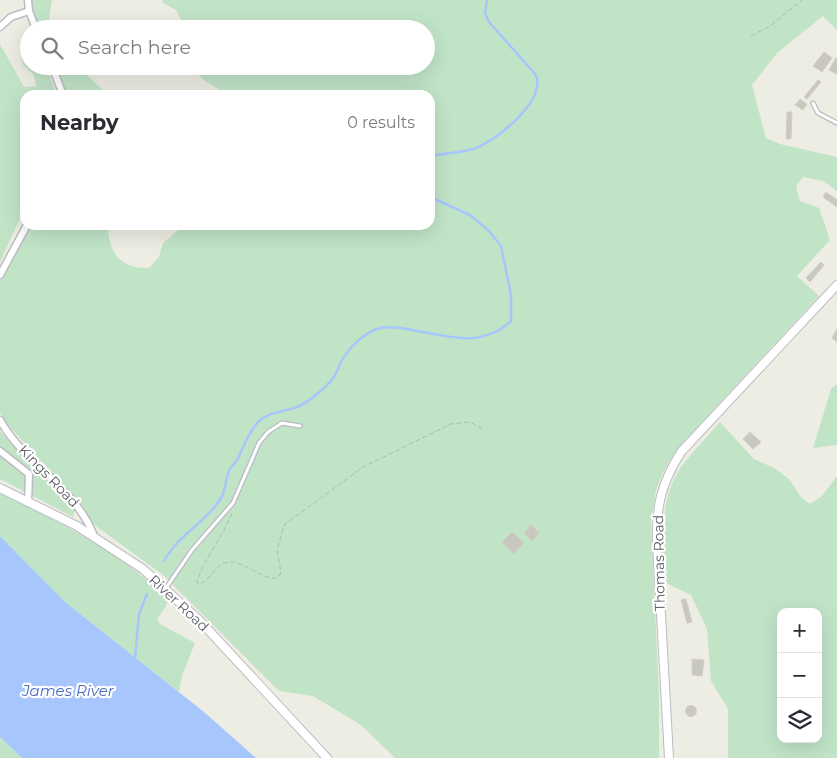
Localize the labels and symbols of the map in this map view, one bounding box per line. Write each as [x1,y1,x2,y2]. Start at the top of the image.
street label: Kings Road [15,441,83,511]
street label: Thomas Road [649,515,669,611]
street label: River Road [145,571,213,635]
water label: James River [21,681,115,700]

